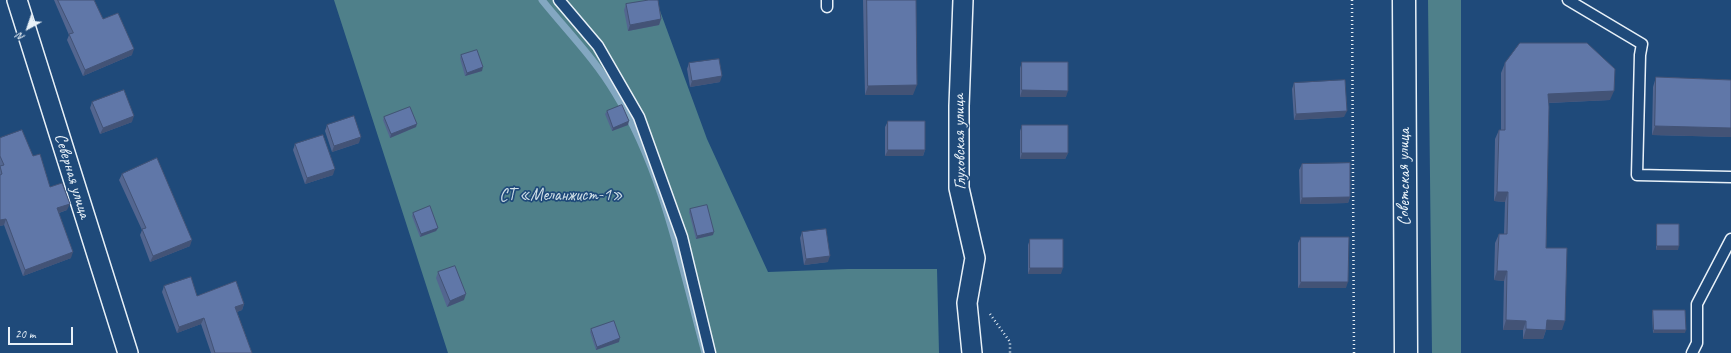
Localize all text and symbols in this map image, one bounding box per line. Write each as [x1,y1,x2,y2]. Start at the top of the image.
north arrow [8,8,48,48]
text: N [13,30,27,45]
street label: Глуховская улица [949,94,971,190]
street label: Советская улица [1395,128,1415,226]
street label: Северная улица [49,131,95,221]
park label: СТ «Меланжист-1» [499,186,623,206]
scale bar [10,319,75,345]
text: 20 m [15,326,35,342]

